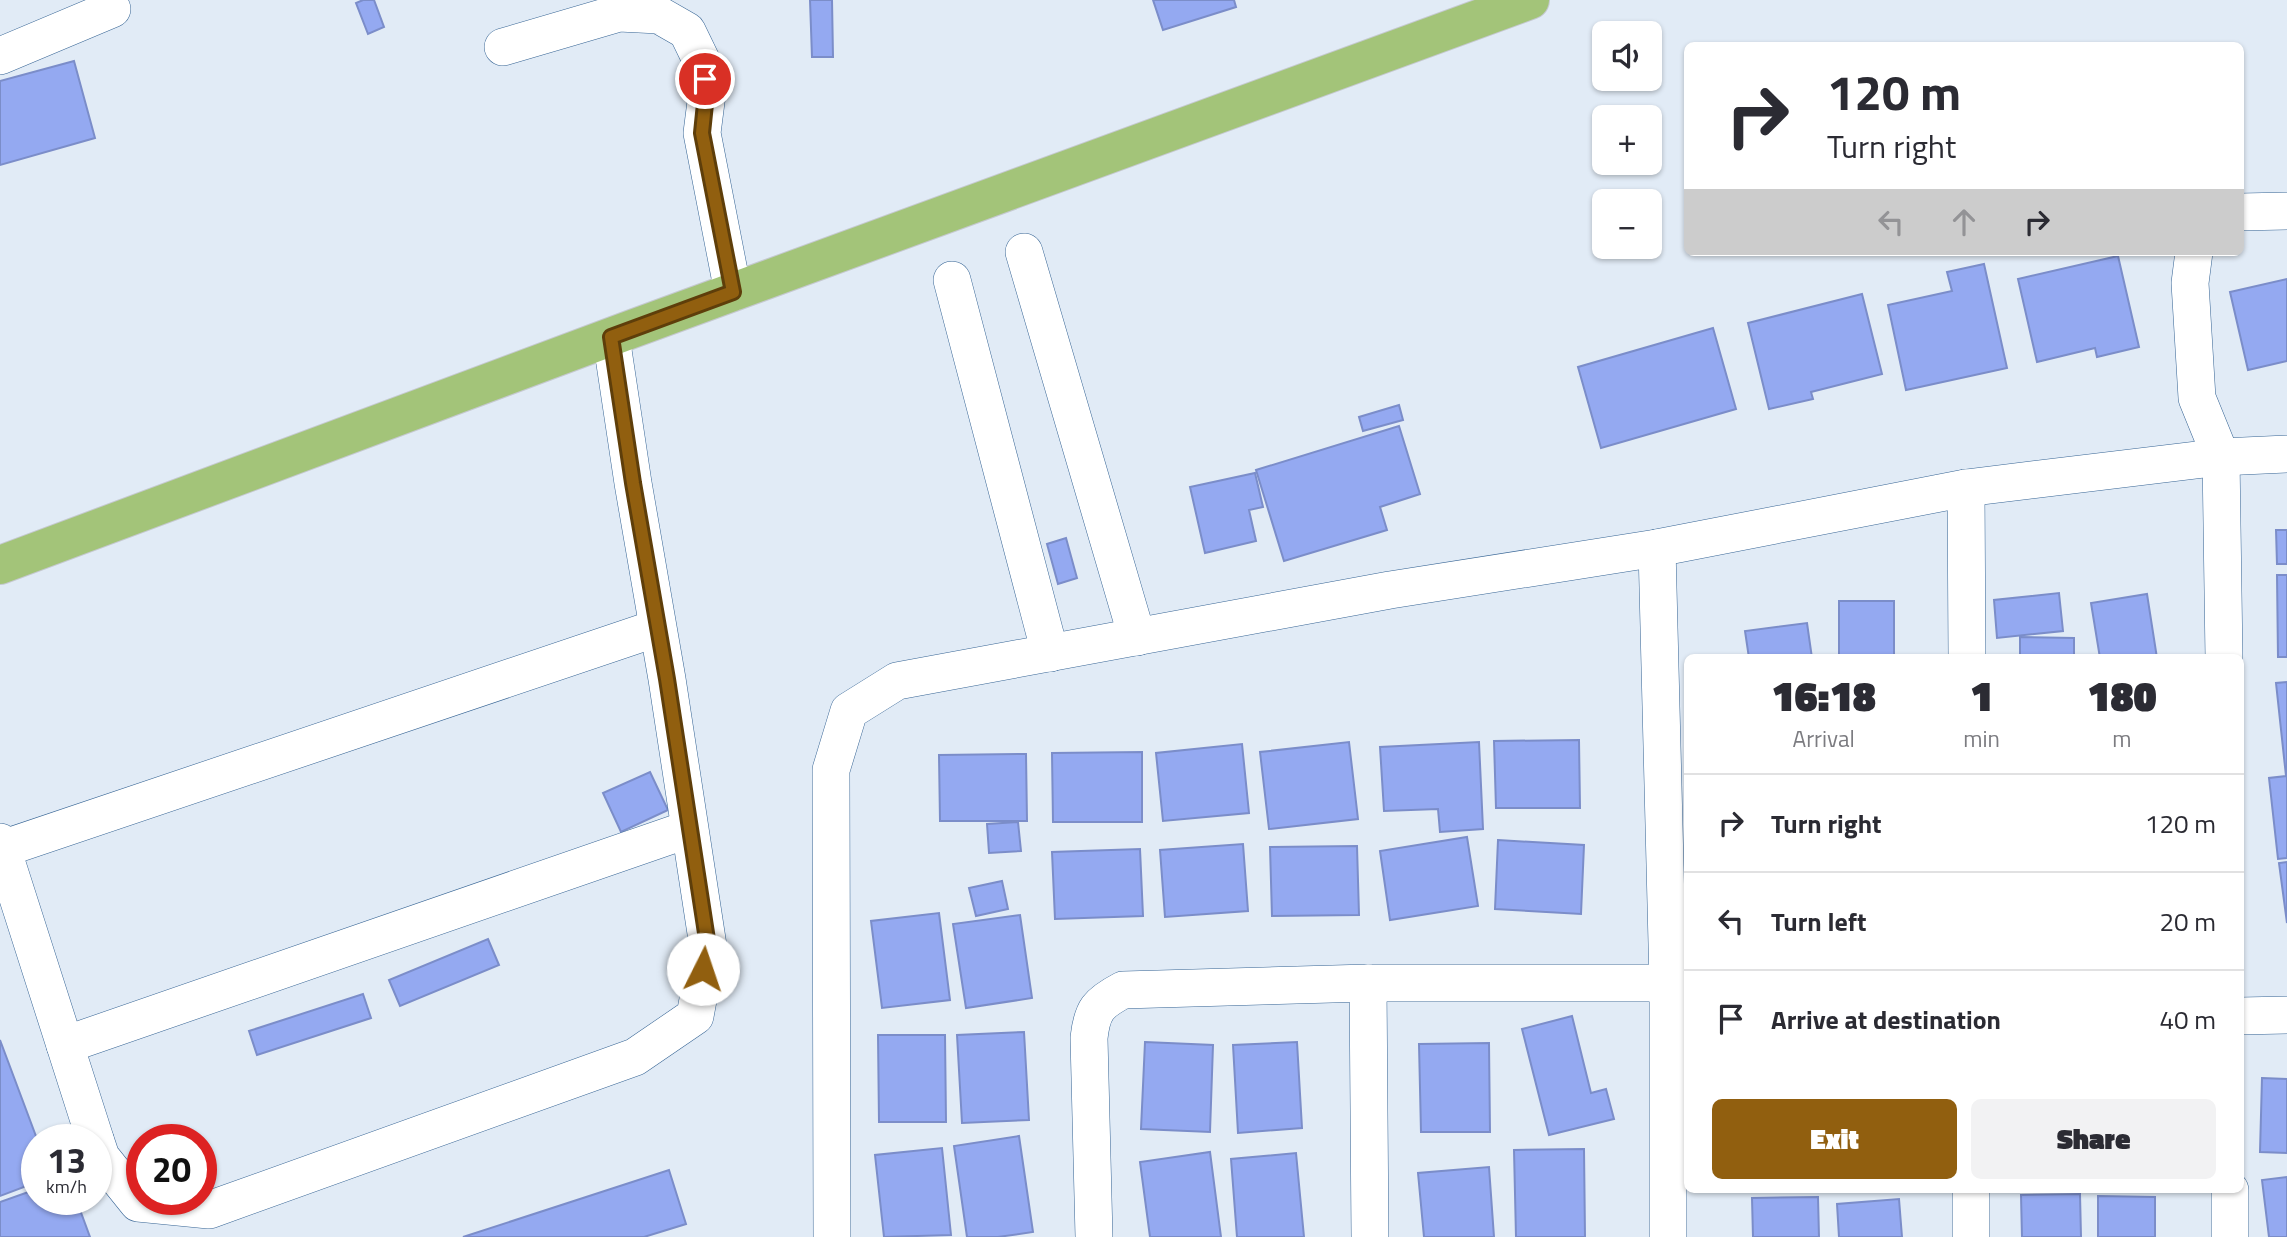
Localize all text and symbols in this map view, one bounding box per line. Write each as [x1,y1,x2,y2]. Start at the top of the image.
map controls [1592,21,1662,259]
button: sound [1592,21,1662,91]
pin [675,49,735,109]
text: 120 m [1827,54,1961,129]
icon: arrive [686,60,724,98]
icon: right [1712,70,1803,161]
button: + [1592,105,1662,175]
text: Turn right [1827,122,1956,170]
button: − [1592,189,1662,259]
icon: left [1872,203,1910,241]
icon: ahead [1945,203,1983,241]
icon: right [2018,203,2056,241]
text: 16:18 [1771,663,1876,727]
text: 1 [1970,663,1993,727]
text: 180 [2087,663,2157,727]
text: Arrival [1792,721,1855,756]
text: min [1963,721,2000,756]
text: m [2112,721,2132,756]
icon: right [1712,804,1750,842]
text: Turn right [1771,804,1882,843]
text: 120 m [2145,804,2216,843]
icon: left [1712,902,1750,940]
text: Turn left [1771,902,1866,941]
text: 20 m [2159,902,2216,941]
position arrow [666,932,740,1006]
icon: arrive [1712,1000,1750,1038]
text: Arrive at destination [1771,1000,2001,1039]
text: 40 m [2159,1000,2216,1039]
button: Exit [1712,1099,1957,1179]
button: Share [1971,1099,2216,1179]
speed limit sign: 20 [126,1124,217,1215]
text: 13 [47,1133,86,1187]
text: km/h [46,1173,87,1200]

